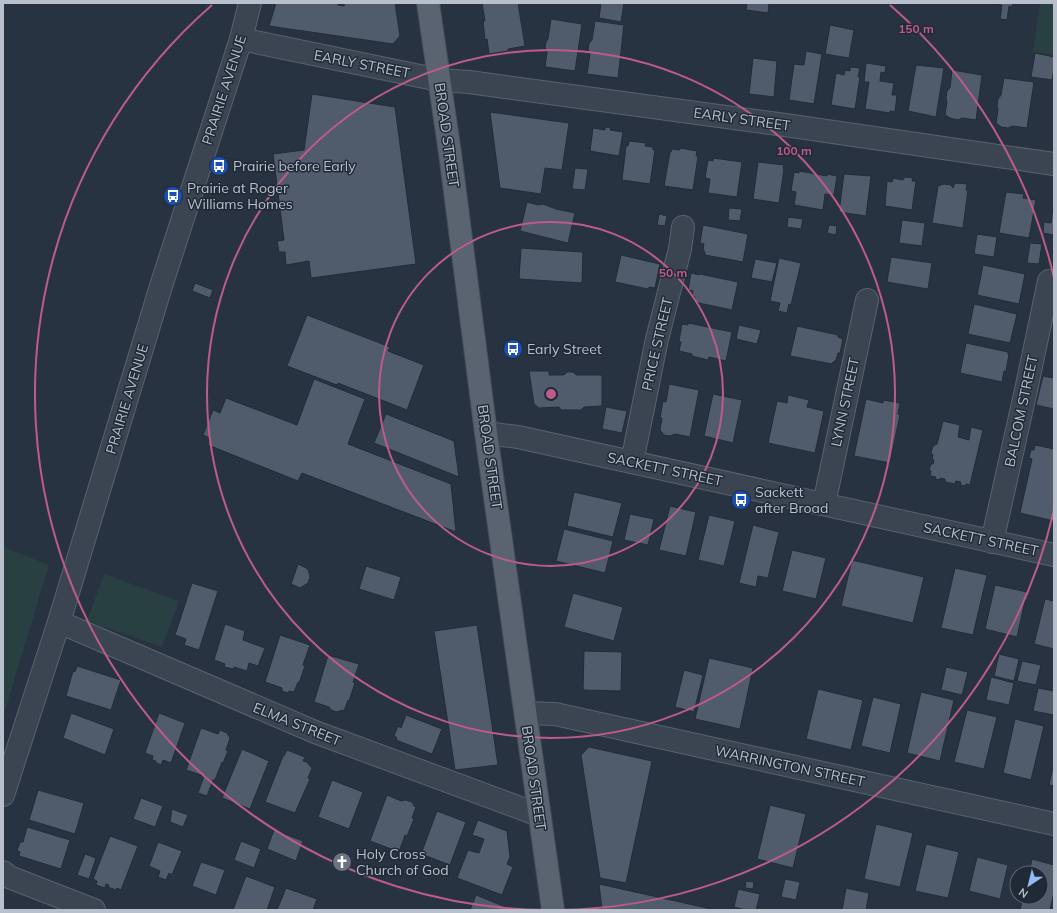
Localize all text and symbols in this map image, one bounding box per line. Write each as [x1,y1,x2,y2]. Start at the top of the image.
text: 150 m [898,21,934,36]
street label: PRAIRIE AVENUE [198,33,250,147]
street label: EARLY STREET [312,46,412,82]
street label: BROAD STREET [431,81,463,189]
street label: EARLY STREET [692,103,792,135]
text: 100 m [776,143,812,158]
bus stop icon: Prairie before Early [208,155,230,177]
place label: Prairie before Early [233,157,356,175]
place label: Prairie at Roger Williams Homes [187,179,293,213]
bus stop icon: Prairie at Roger Williams Homes [162,185,184,207]
text: 50 m [659,265,687,280]
street label: PRICE STREET [638,295,677,392]
bus stop icon: Early Street [502,338,524,360]
place label: Early Street [527,340,602,358]
street label: PRAIRIE AVENUE [102,342,152,456]
street label: BALCOM STREET [1000,353,1042,469]
street label: LYNN STREET [827,355,863,448]
centre of rings [544,387,558,401]
street label: BROAD STREET [474,403,506,511]
street label: SACKETT STREET [606,448,725,490]
place label: Sackett after Broad [755,483,828,517]
bus stop icon: Sackett after Broad [730,489,752,511]
street label: SACKETT STREET [922,518,1041,560]
street label: ELMA STREET [250,698,344,750]
street label: BROAD STREET [518,724,550,832]
street label: WARRINGTON STREET [713,741,867,791]
place label: Holy Cross Church of God [356,845,449,879]
church icon: Holy Cross Church of God [331,851,353,873]
north arrow [1009,865,1049,905]
text: N [1016,885,1031,901]

